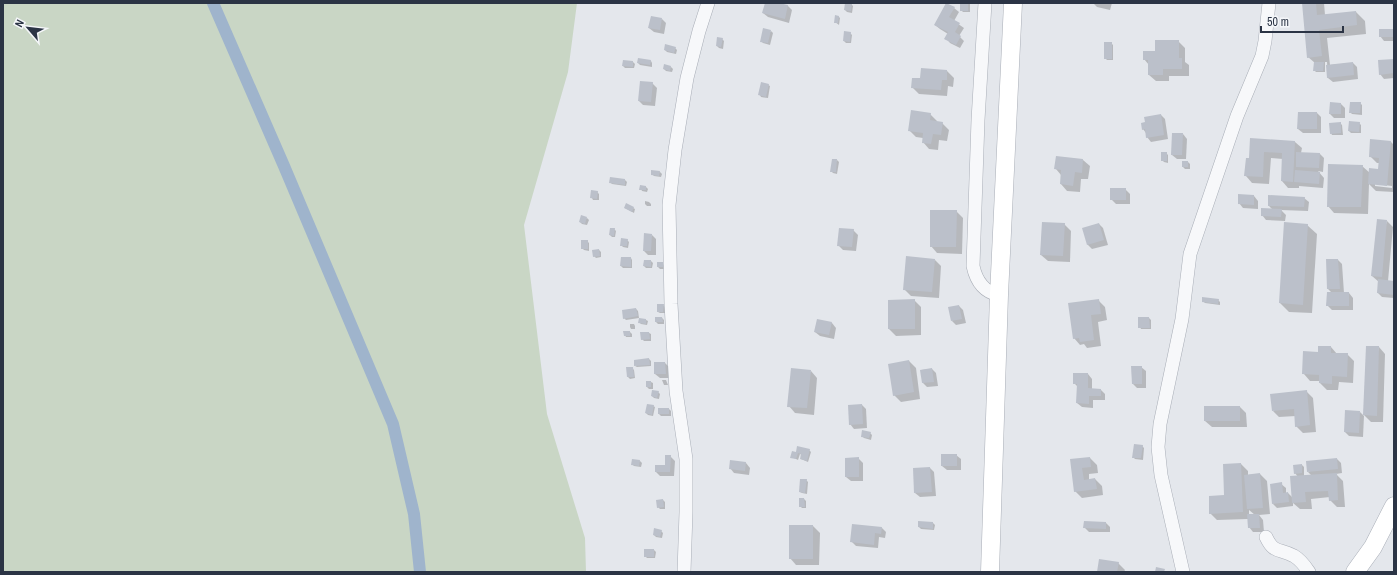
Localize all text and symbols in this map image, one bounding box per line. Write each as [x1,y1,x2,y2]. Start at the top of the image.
north arrow [8,8,48,48]
scale bar [1261,8,1343,34]
text: 50 m [1267,14,1289,30]
text: N [11,17,27,29]

